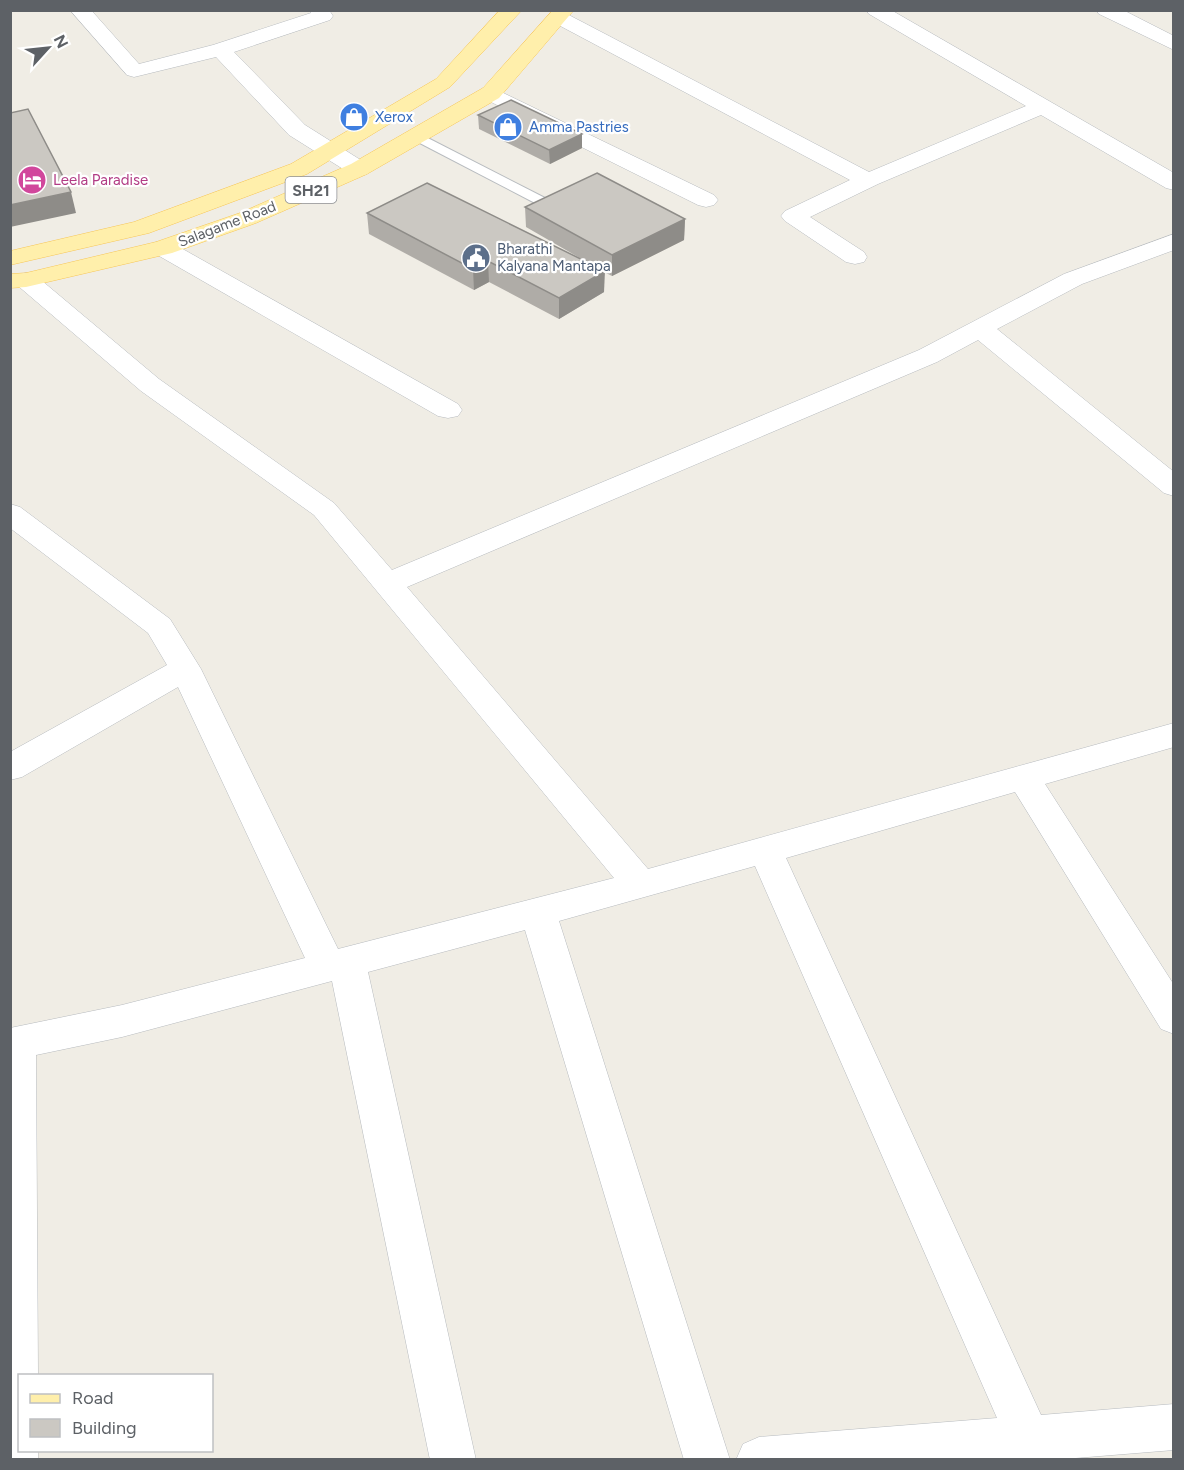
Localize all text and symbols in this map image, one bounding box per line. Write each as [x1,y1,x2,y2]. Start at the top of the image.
north arrow [18,18,78,78]
text: N [50,32,72,51]
shop icon: Xerox [338,101,370,133]
place label: Xerox [375,108,413,126]
shop icon: Amma Pastries [492,111,524,143]
place label: Amma Pastries [529,118,629,136]
hotel icon: Leela Paradise [16,164,48,196]
place label: Leela Paradise [53,171,148,189]
road number: SH21 [286,177,336,203]
street label: Salagame Road [175,197,279,251]
place label: Bharathi Kalyana Mantapa [497,240,611,275]
public building icon: Bharathi Kalyana Mantapa [460,242,492,274]
legend [18,1374,213,1452]
text: Road [72,1387,113,1409]
text: Building [72,1417,137,1439]

